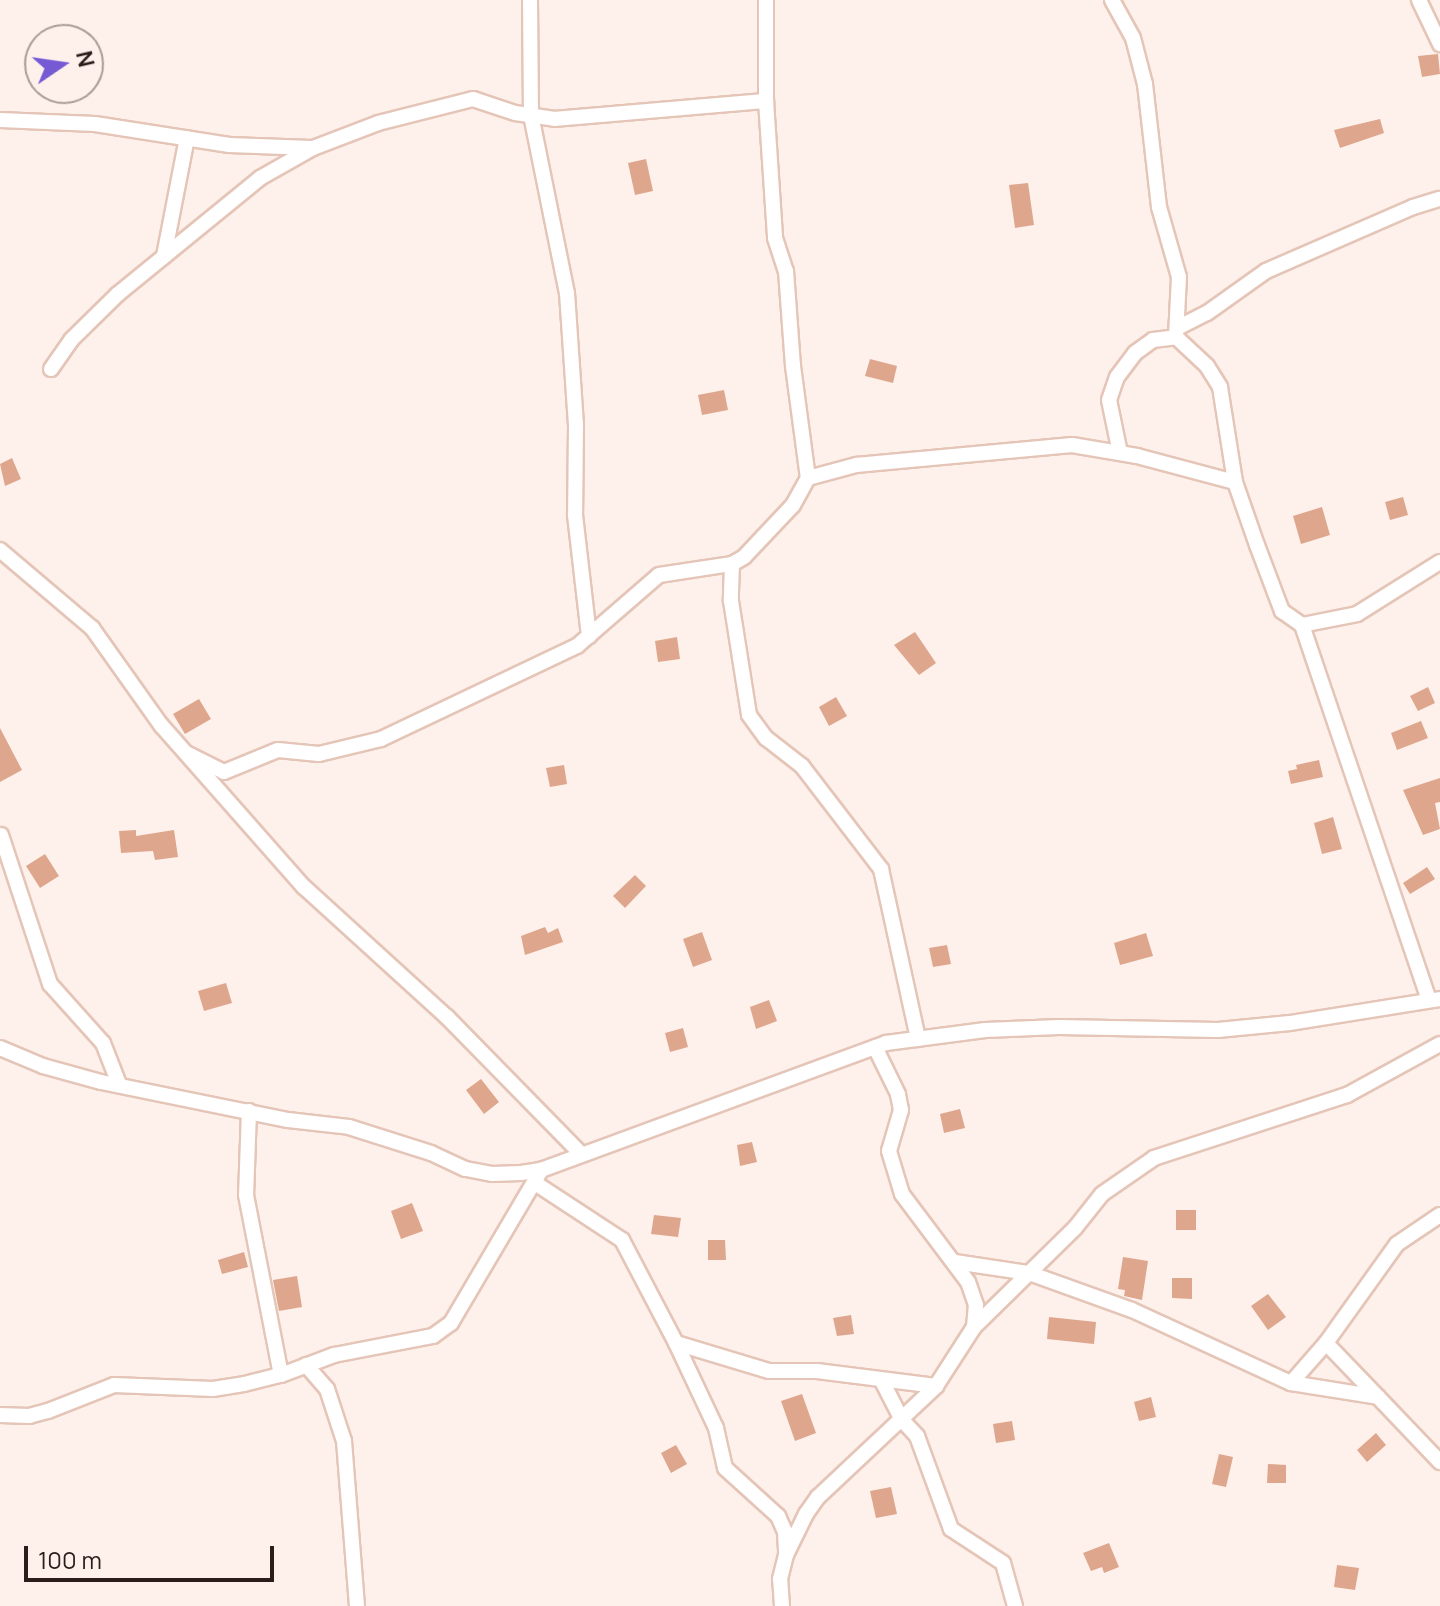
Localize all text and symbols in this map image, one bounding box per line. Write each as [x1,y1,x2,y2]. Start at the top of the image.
north arrow [24,24,104,104]
text: N [69,48,102,70]
scale bar [28,1530,278,1580]
text: 100 m [38,1543,102,1576]

